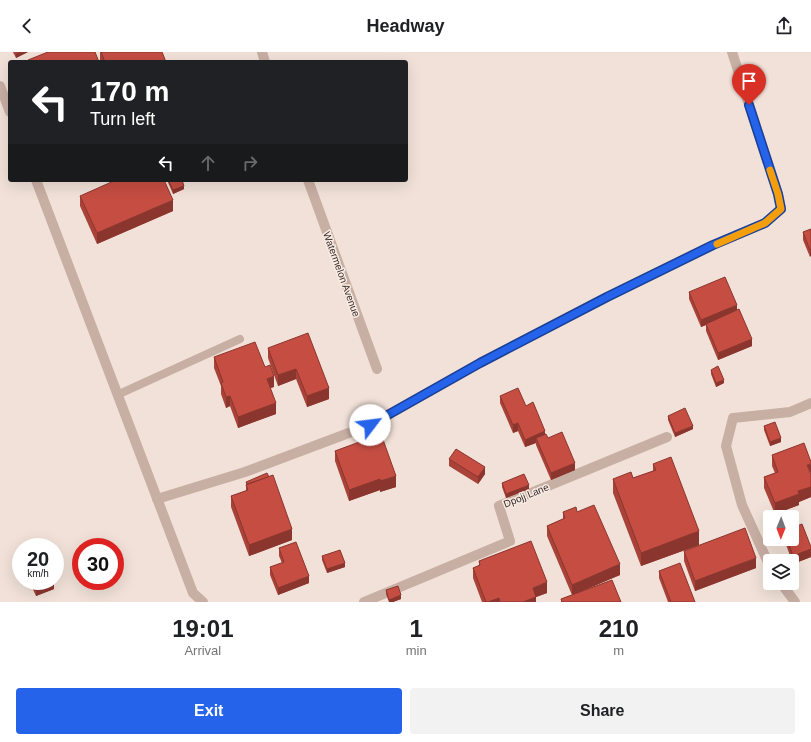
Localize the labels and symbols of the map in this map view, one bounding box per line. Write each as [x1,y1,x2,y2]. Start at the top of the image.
pin [732,64,766,105]
street label: Watermelon Avenue [321,230,362,319]
position arrow [349,404,391,446]
street label: Dpojj Lane [502,481,551,510]
north arrow [763,510,799,546]
speed limit sign: 30 [72,538,124,590]

